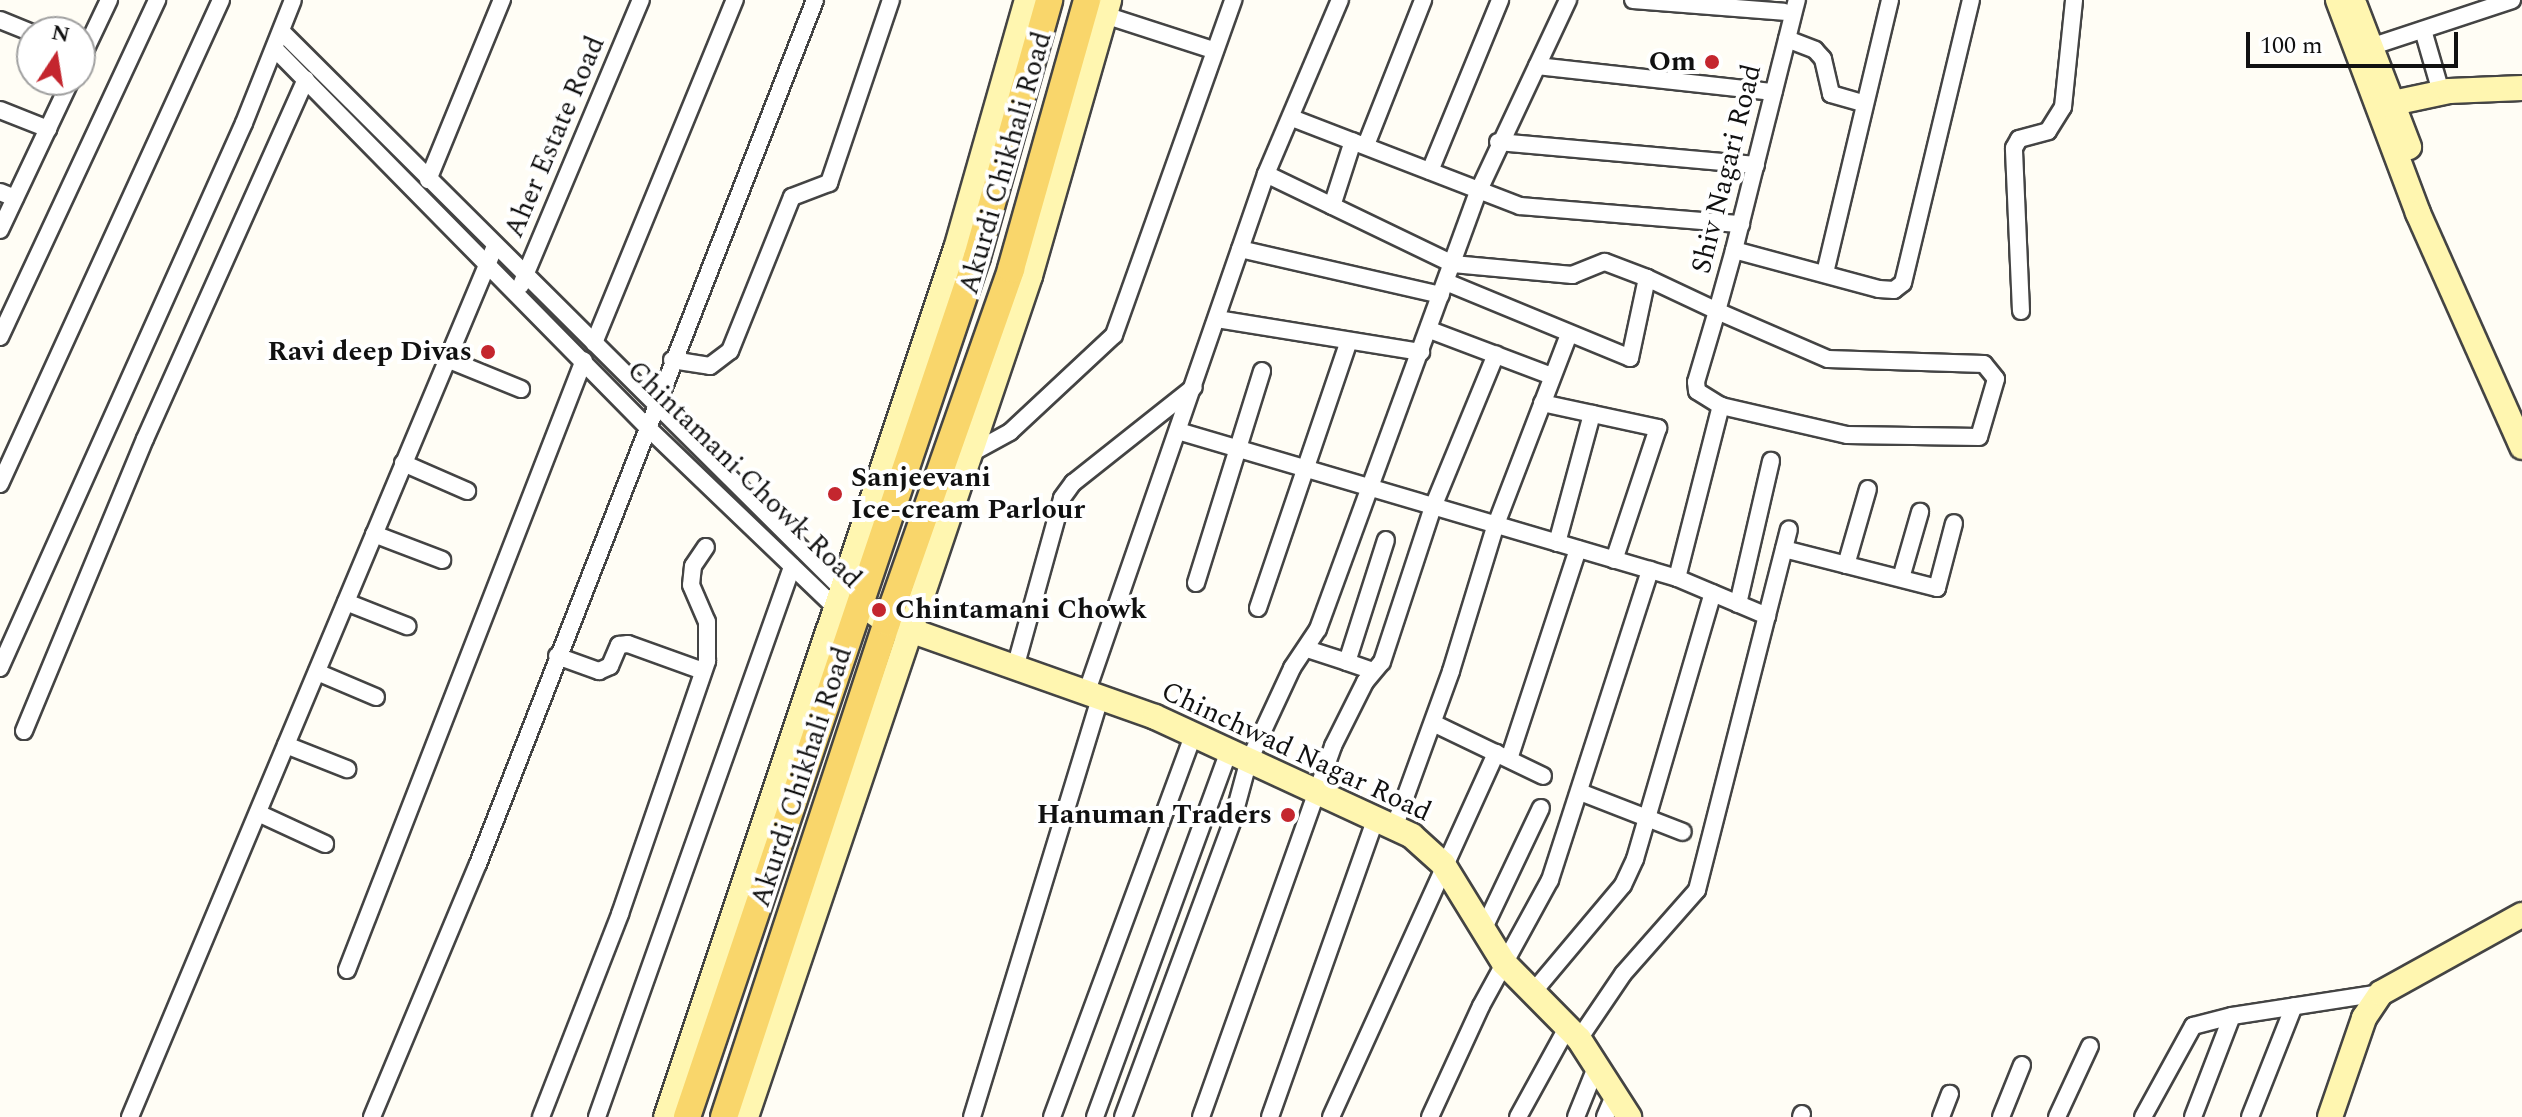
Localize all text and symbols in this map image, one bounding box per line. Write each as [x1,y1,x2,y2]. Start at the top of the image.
north arrow [16,16,96,96]
text: N [48,16,73,52]
scale bar [2250,16,2462,66]
street label: Akurdi Chikhali Road [952,28,1060,298]
text: 100 m [2260,28,2323,64]
street label: Aher Estate Road [497,31,613,243]
place label: Om [1649,45,1696,79]
marker: Om [1703,53,1721,71]
street label: Shiv Nagari Road [1685,61,1769,277]
place label: Ravi deep Divas [267,335,472,369]
marker: Ravi deep Divas [479,343,497,361]
street label: Chintamani Chowk Road [620,354,868,596]
place label: Sanjeevani Ice-cream Parlour [851,461,1085,527]
marker: Sanjeevani Ice-cream Parlour [826,485,844,503]
place label: Chintamani Chowk [895,593,1147,627]
marker: Chintamani Chowk [870,601,888,619]
street label: Akurdi Chikhali Road [744,643,860,911]
street label: Chinchwad Nagar Road [1156,675,1436,829]
place label: Hanuman Traders [1037,798,1272,832]
marker: Hanuman Traders [1279,806,1297,824]

